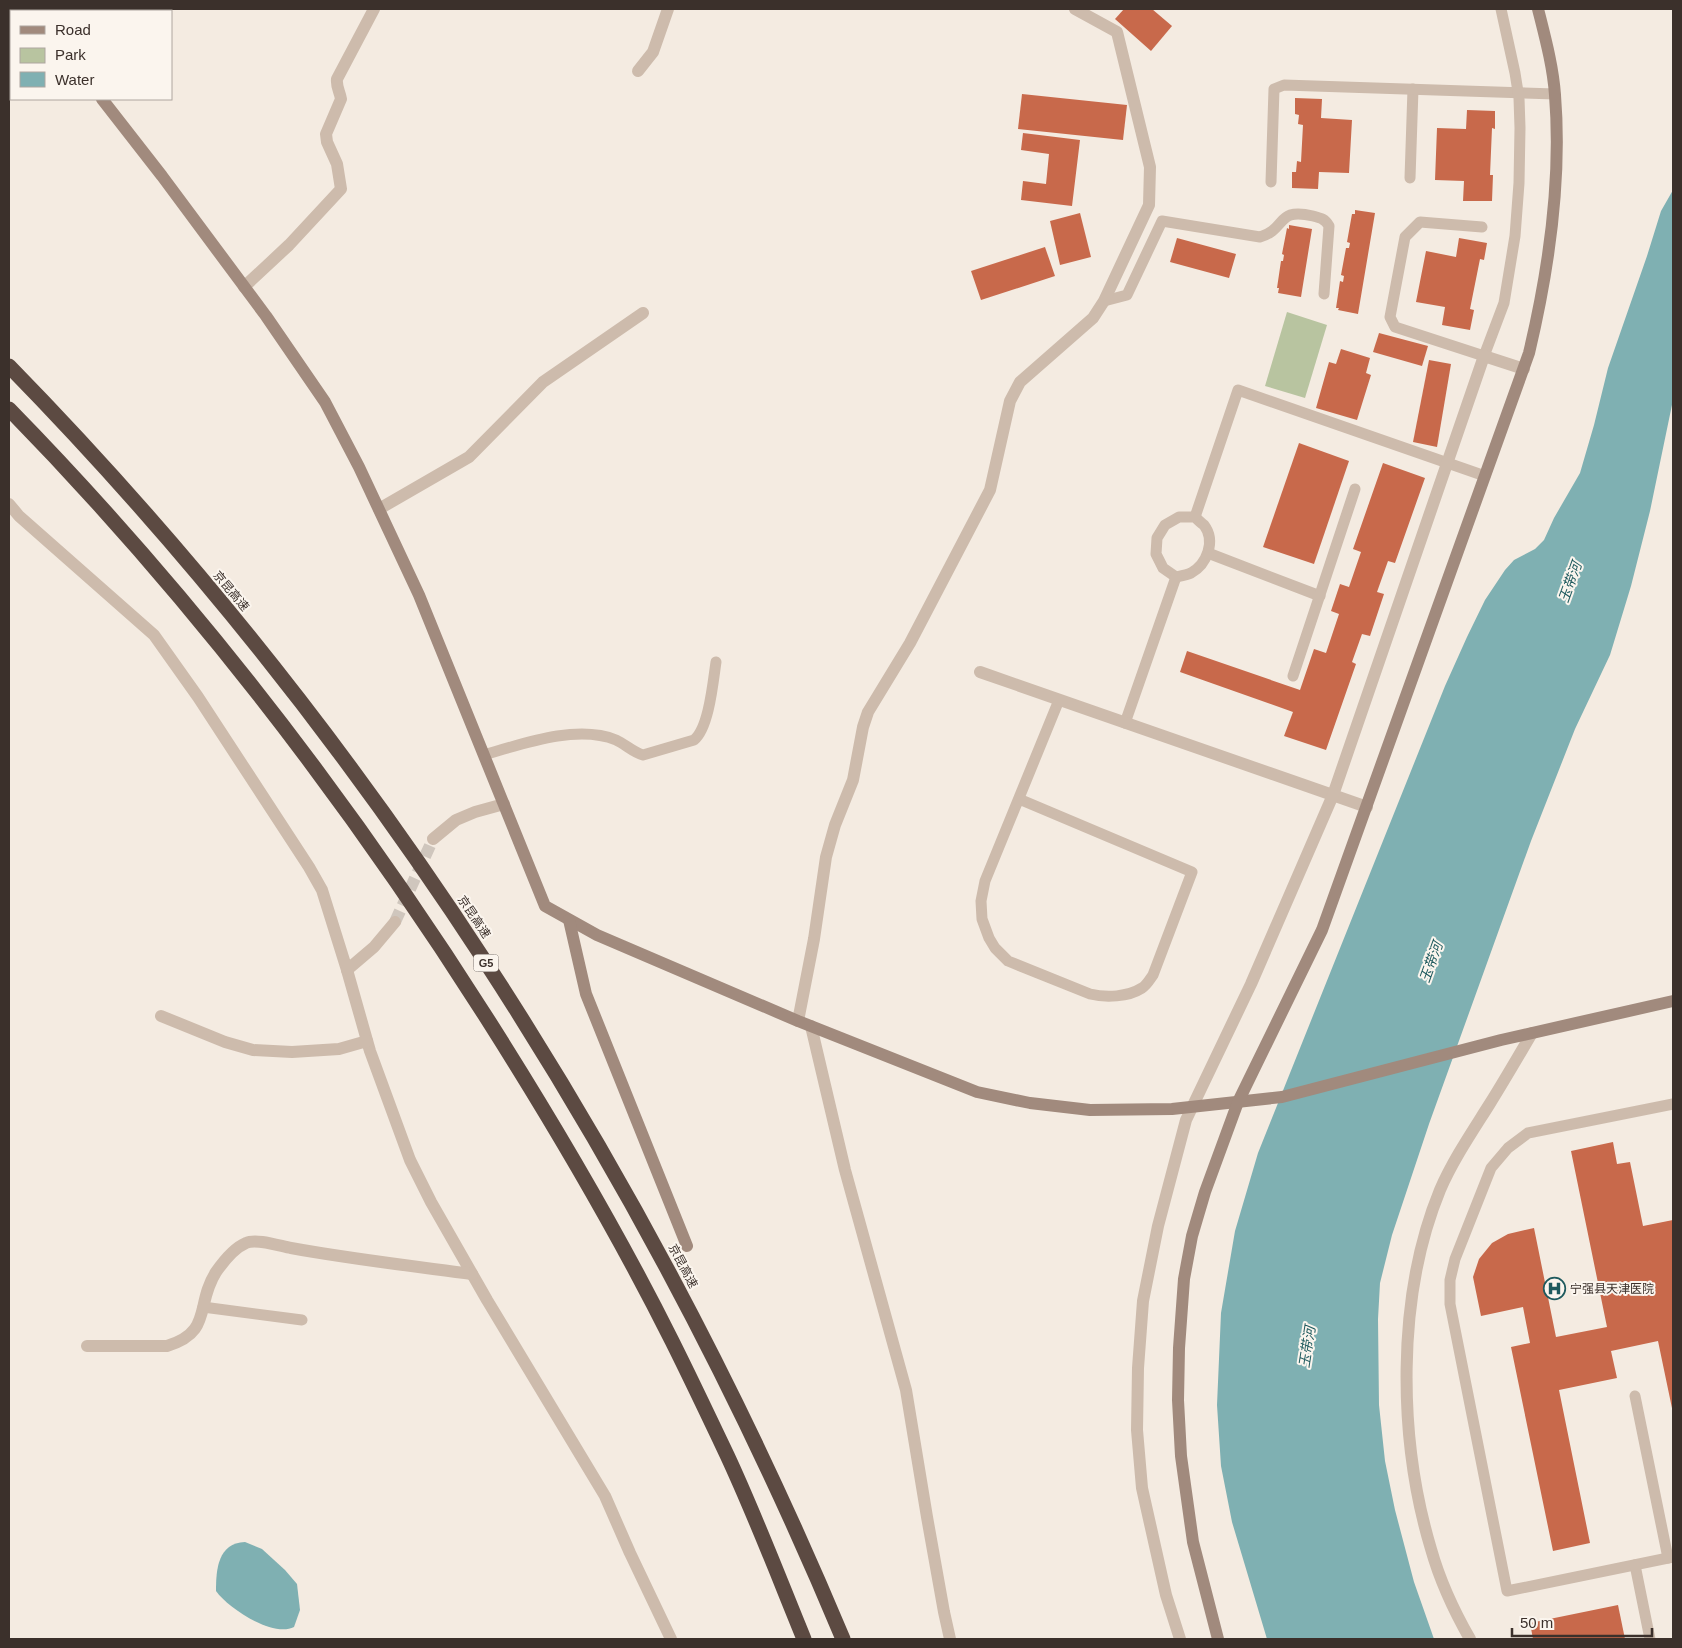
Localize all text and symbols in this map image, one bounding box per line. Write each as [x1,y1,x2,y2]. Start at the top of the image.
legend [10,10,172,100]
text: Road [55,21,91,38]
text: Park [55,46,86,63]
text: Water [55,71,94,88]
water label: 玉带河 [1555,557,1586,604]
street label: 京昆高速 [210,568,252,614]
street label: 京昆高速 [455,893,493,941]
water label: 玉带河 [1416,937,1447,984]
road number: G5 [474,954,498,971]
street label: 京昆高速 [666,1242,700,1290]
hospital icon: 宁强县天津医院 [1542,1277,1566,1301]
place label: 宁强县天津医院 [1570,1282,1654,1296]
water label: 玉带河 [1296,1322,1319,1369]
scale bar [1512,1606,1652,1638]
text: 50 m [1520,1614,1553,1631]

